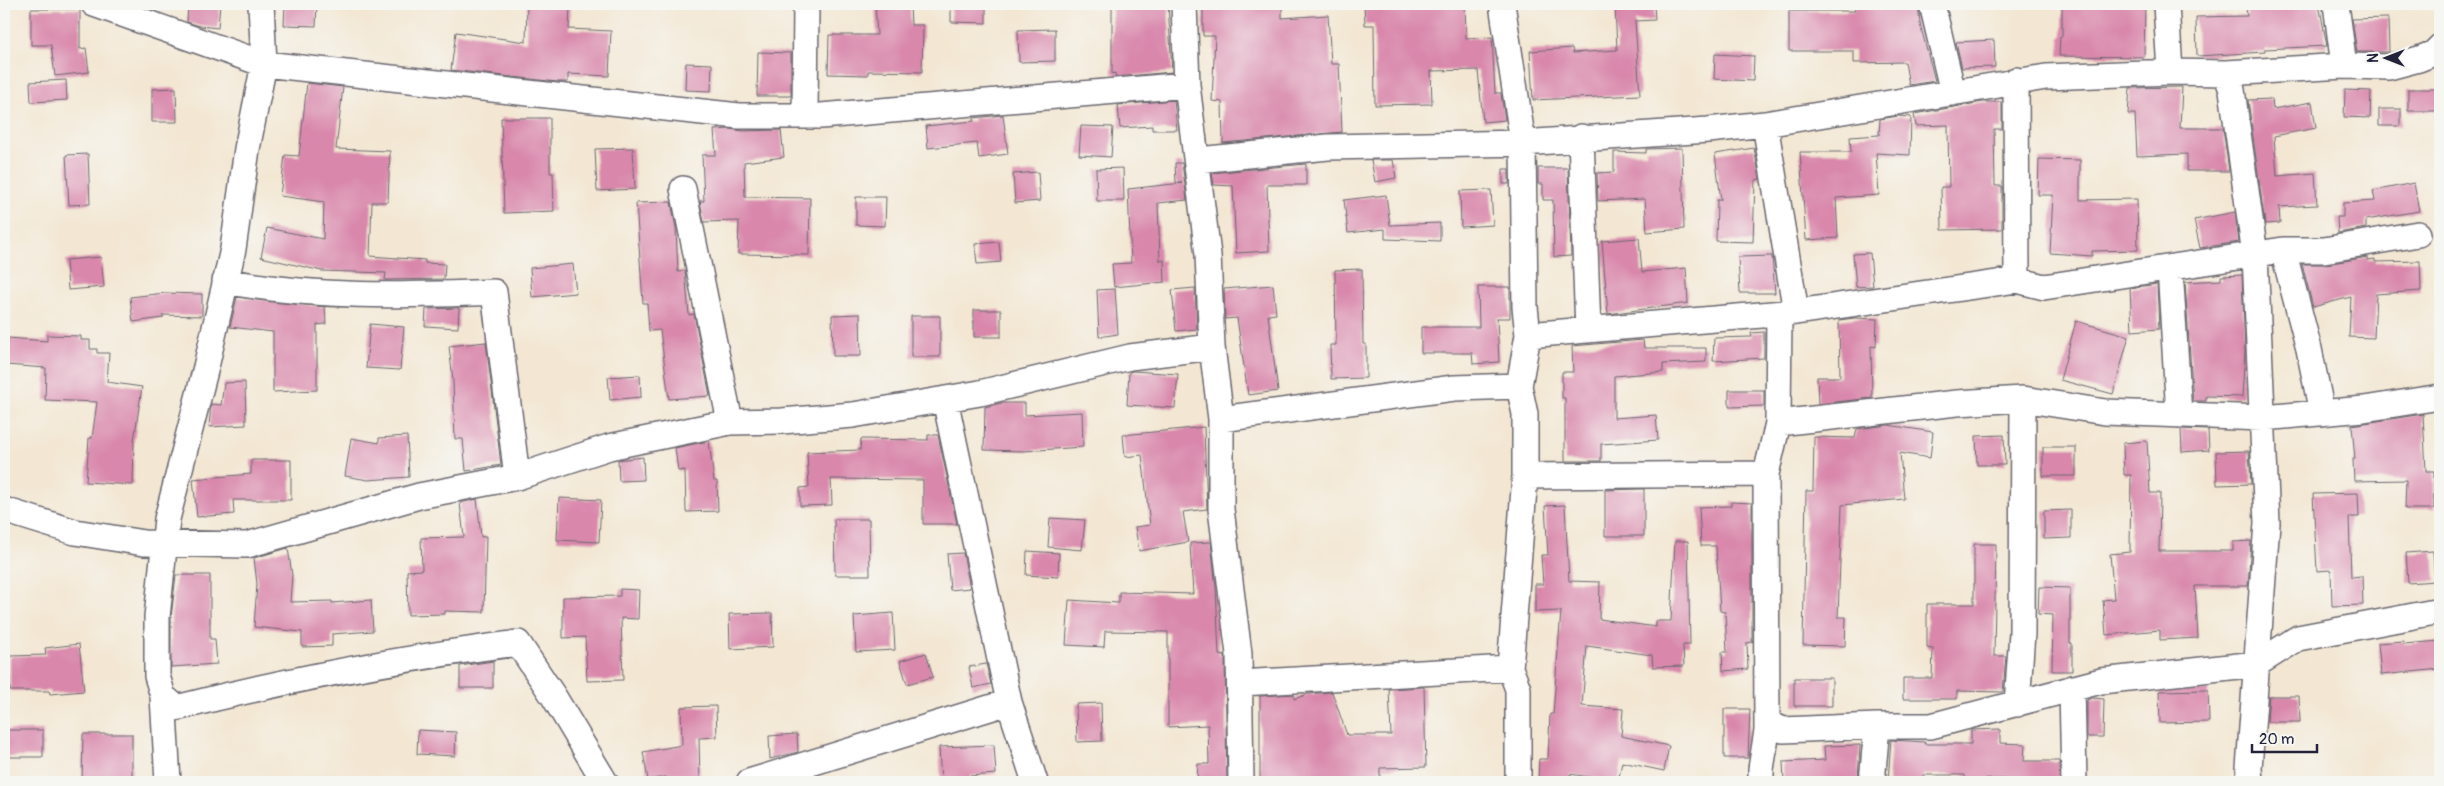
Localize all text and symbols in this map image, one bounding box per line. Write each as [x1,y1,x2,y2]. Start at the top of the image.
north arrow [2362,32,2412,82]
text: N [2365,53,2382,63]
scale bar [2252,721,2316,753]
text: 20 m [2259,730,2294,749]

